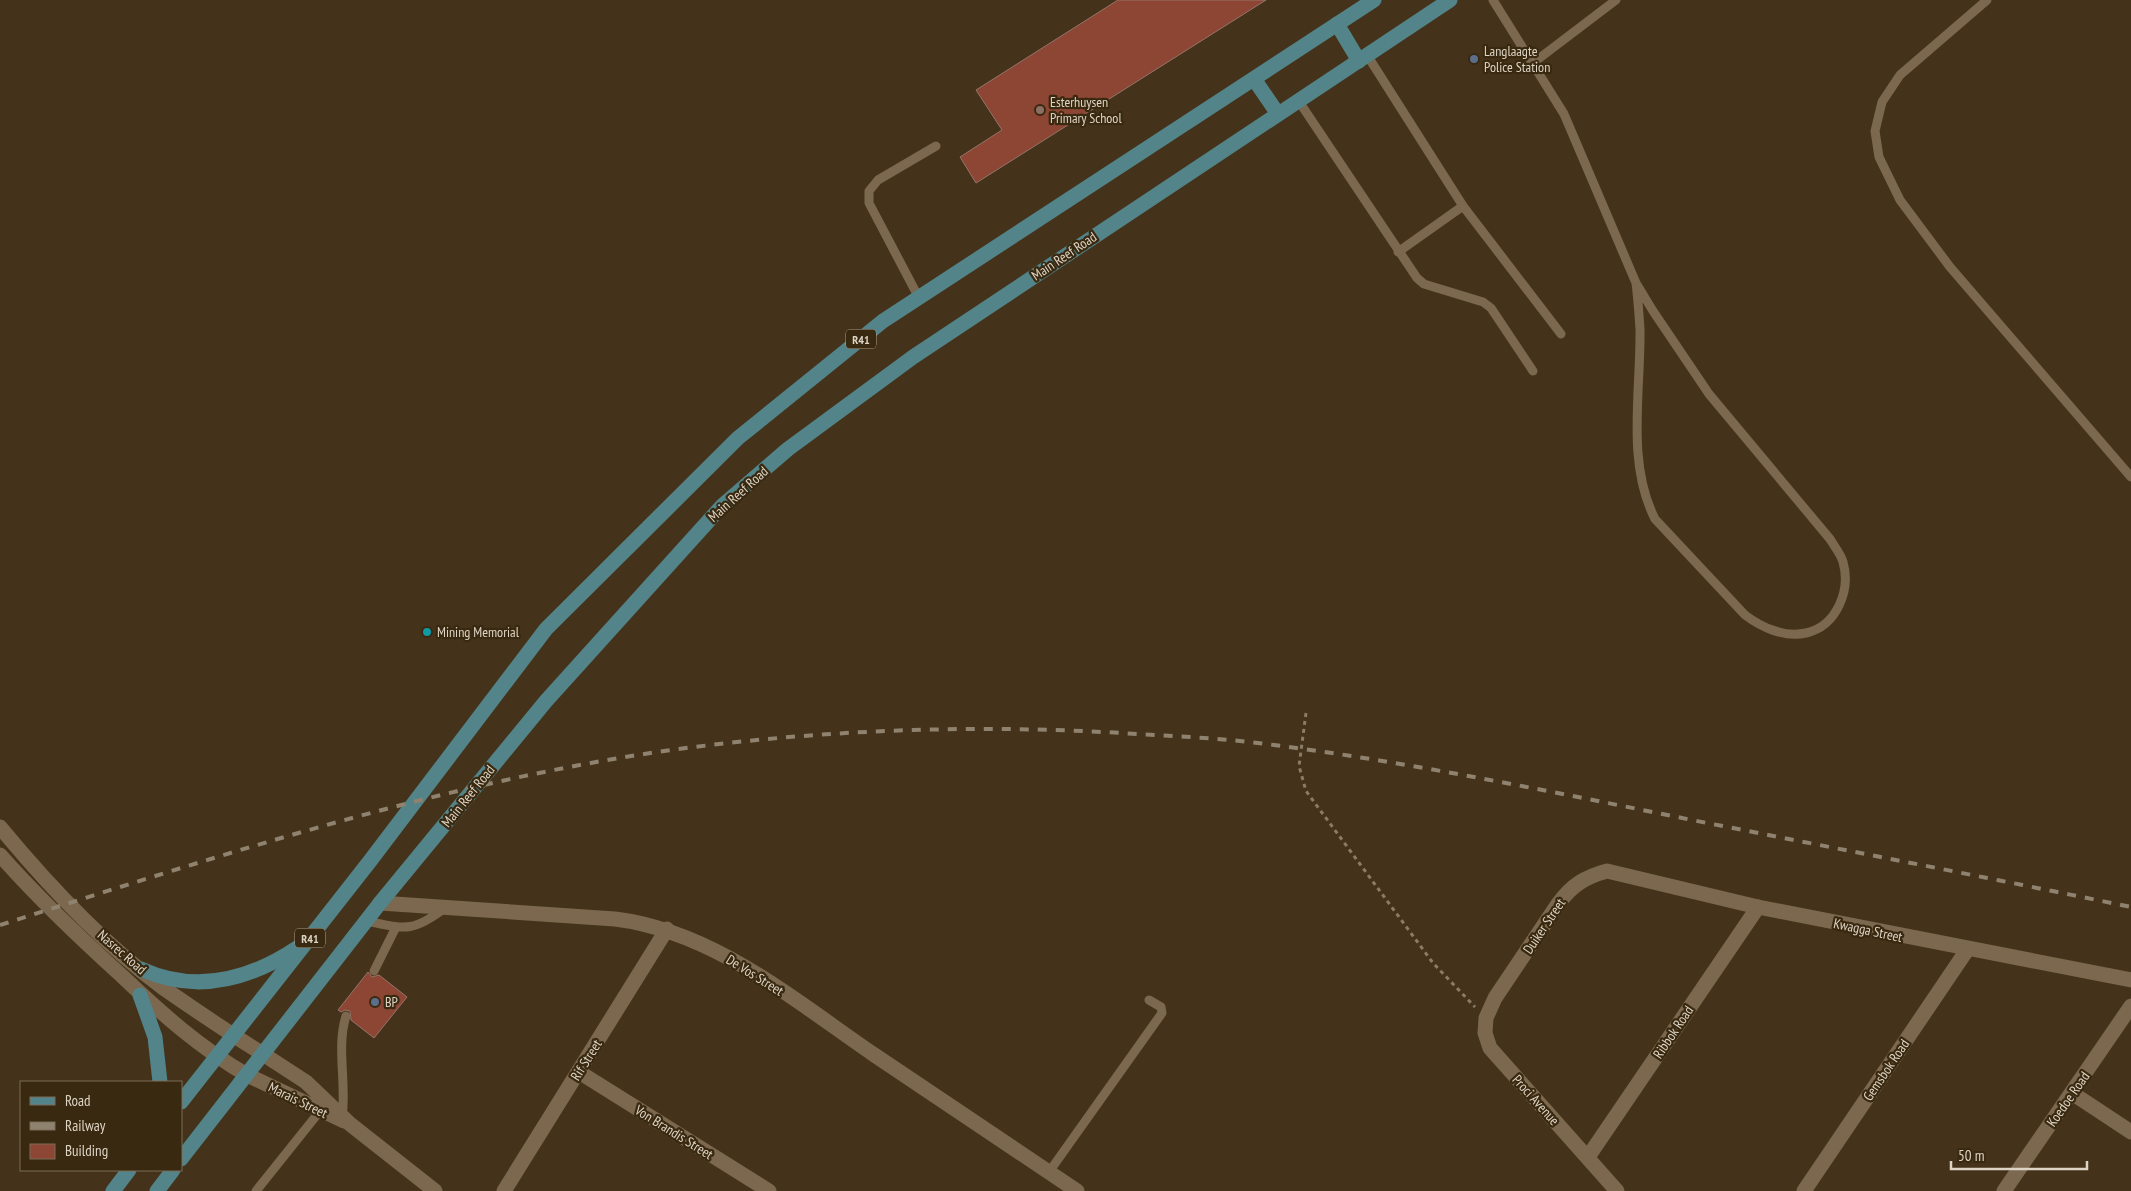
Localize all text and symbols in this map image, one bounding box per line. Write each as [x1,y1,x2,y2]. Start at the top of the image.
place label: Langlaagte Police Station [1484,42,1550,76]
marker: Langlaagte Police Station [1468,53,1480,65]
place label: Esterhuysen Primary School [1050,93,1122,127]
marker: Esterhuysen Primary School [1034,104,1046,116]
street label: Main Reef Road [1028,228,1100,284]
road number: R41 [846,329,876,348]
street label: Main Reef Road [704,462,772,526]
place label: Mining Memorial [437,623,520,641]
marker: Mining Memorial [421,626,433,638]
street label: Main Reef Road [437,761,499,831]
street label: Duiker Street [1519,895,1569,957]
street label: Kwagga Street [1832,914,1904,946]
street label: Nasrec Road [94,926,150,978]
road number: R41 [295,928,325,948]
street label: De Vos Street [723,950,787,1000]
place label: BP [385,993,398,1011]
marker: BP [369,996,381,1008]
street label: Ribbok Road [1649,1002,1697,1062]
street label: Rif Street [566,1036,606,1084]
street label: Gemsbok Road [1859,1036,1913,1104]
street label: Koedoe Road [2043,1068,2093,1130]
street label: Proci Avenue [1509,1071,1564,1129]
street label: Marais Street [265,1078,331,1122]
legend [20,1081,182,1171]
text: Road [65,1091,91,1110]
street label: Von Brandis Street [631,1100,717,1163]
text: Railway [65,1116,106,1135]
scale bar [1951,1138,2087,1170]
text: Building [65,1141,108,1160]
text: 50 m [1958,1146,1984,1165]

